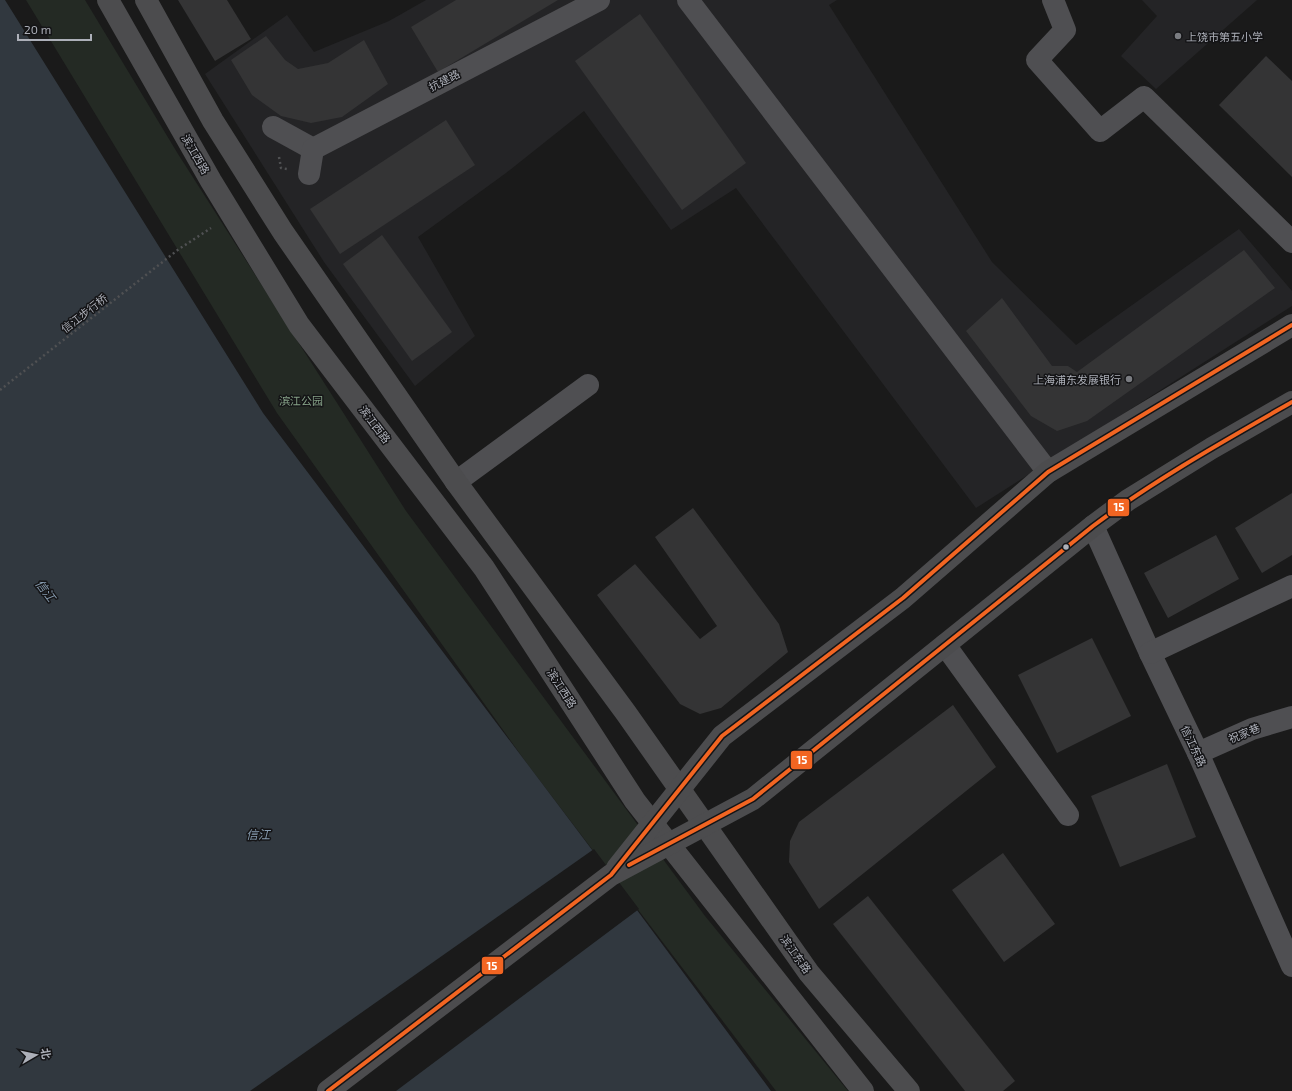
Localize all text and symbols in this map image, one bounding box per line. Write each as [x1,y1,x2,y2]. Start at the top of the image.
scale bar [18,16,91,42]
text: 20 m [24,22,51,36]
place label: 上饶市第五小学 [1186,30,1263,43]
marker: 上饶市第五小学 [1173,31,1183,41]
street label: 抗建路 [426,67,462,93]
street label: 滨江西路 [179,132,213,176]
street label: 信江步行桥 [58,291,110,335]
place label: 上海浦东发展银行 [1033,373,1121,386]
marker: 上海浦东发展银行 [1124,374,1134,384]
park label: 滨江公园 [279,394,323,407]
street label: 滨江西路 [357,403,393,445]
line badge: 15 [1107,498,1130,517]
text: 15 [1114,500,1124,513]
unlabelled marker [1061,542,1071,552]
water label: 信江 [33,576,60,605]
street label: 滨江西路 [545,666,579,710]
street label: 祝家巷 [1226,721,1262,745]
street label: 信江东路 [1179,723,1209,769]
line badge: 15 [790,750,813,770]
text: 15 [797,753,807,766]
water label: 信江 [246,827,272,841]
street label: 滨江东路 [778,932,814,976]
line badge: 15 [481,956,504,975]
text: 15 [487,959,497,972]
north arrow [16,1035,56,1075]
text: 北 [39,1047,54,1060]

